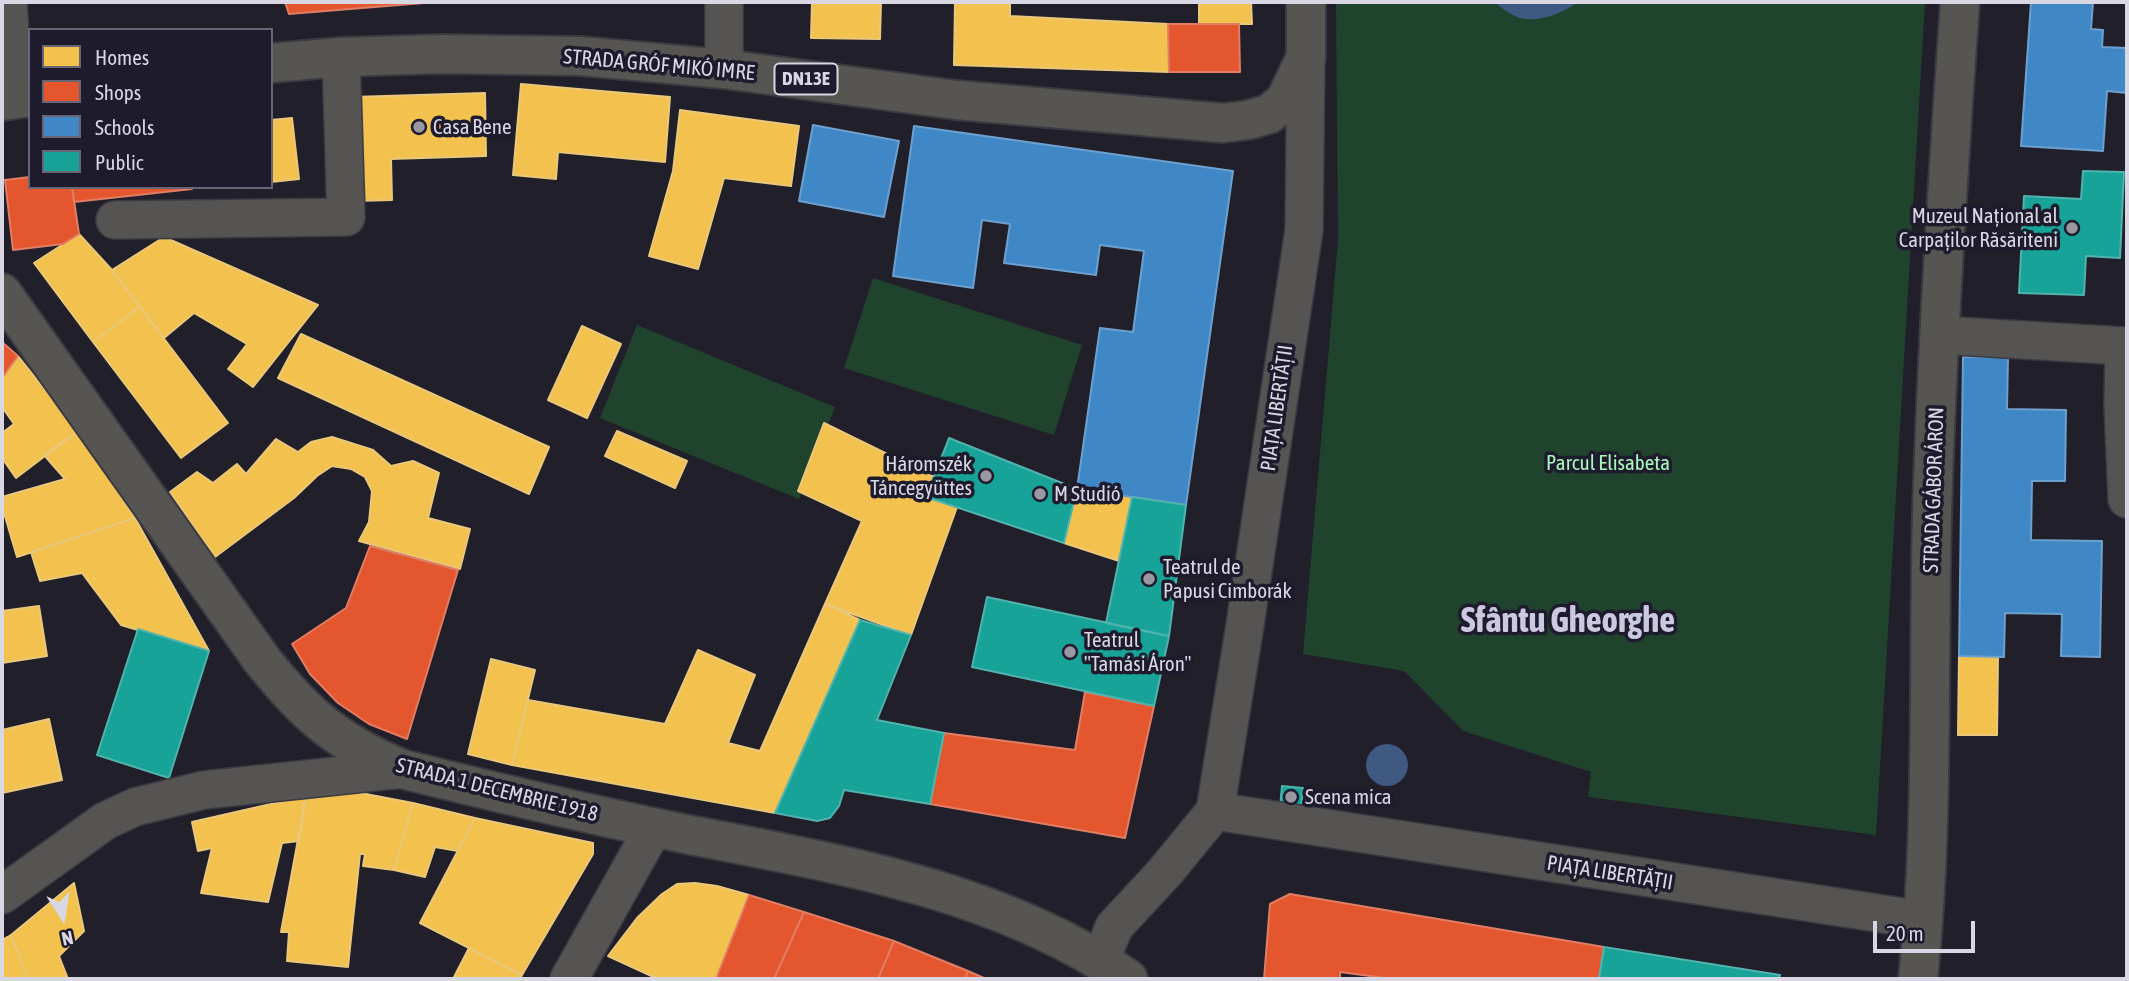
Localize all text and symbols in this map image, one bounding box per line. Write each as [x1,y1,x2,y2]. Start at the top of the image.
legend [28,28,273,189]
street label: STRADA GRÓF MIKÓ IMRE [562,44,756,86]
text: Homes [95,45,149,69]
road number: DN13E [774,64,838,94]
text: Shops [95,80,141,104]
place label: Casa Bene [433,114,511,140]
text: Schools [95,115,155,139]
marker: Casa Bene [411,119,427,135]
text: Public [95,150,144,174]
place label: Muzeul Național al Carpaților Răsăriteni [1899,203,2058,253]
marker: Muzeul Național al Carpaților Răsăriteni [2064,220,2080,236]
street label: PIAȚA LIBERTĂȚII [1256,343,1298,473]
street label: STRADA GÁBOR ÁRON [1919,407,1949,573]
park label: Parcul Elisabeta [1546,450,1670,476]
place label: Háromszék Táncegyüttes [870,451,972,501]
marker: Háromszék Táncegyüttes [978,468,994,484]
place label: M Studió [1054,481,1121,507]
marker: M Studió [1032,486,1048,502]
place label: Teatrul de Papusi Cimborák [1163,554,1292,604]
marker: Teatrul de Papusi Cimborák [1141,571,1157,587]
district label: Sfântu Gheorghe [1461,600,1675,642]
place label: Teatrul "Tamási Áron" [1084,627,1191,677]
marker: Teatrul "Tamási Áron" [1062,644,1078,660]
street label: STRADA 1 DECEMBRIE 1918 [394,753,600,827]
place label: Scena mica [1305,784,1391,810]
marker: Scena mica [1283,789,1299,805]
street label: PIAȚA LIBERTĂȚII [1545,851,1675,895]
north arrow [28,883,98,953]
scale bar [1877,908,1979,952]
text: 20 m [1886,921,1924,945]
text: N [60,927,75,950]

